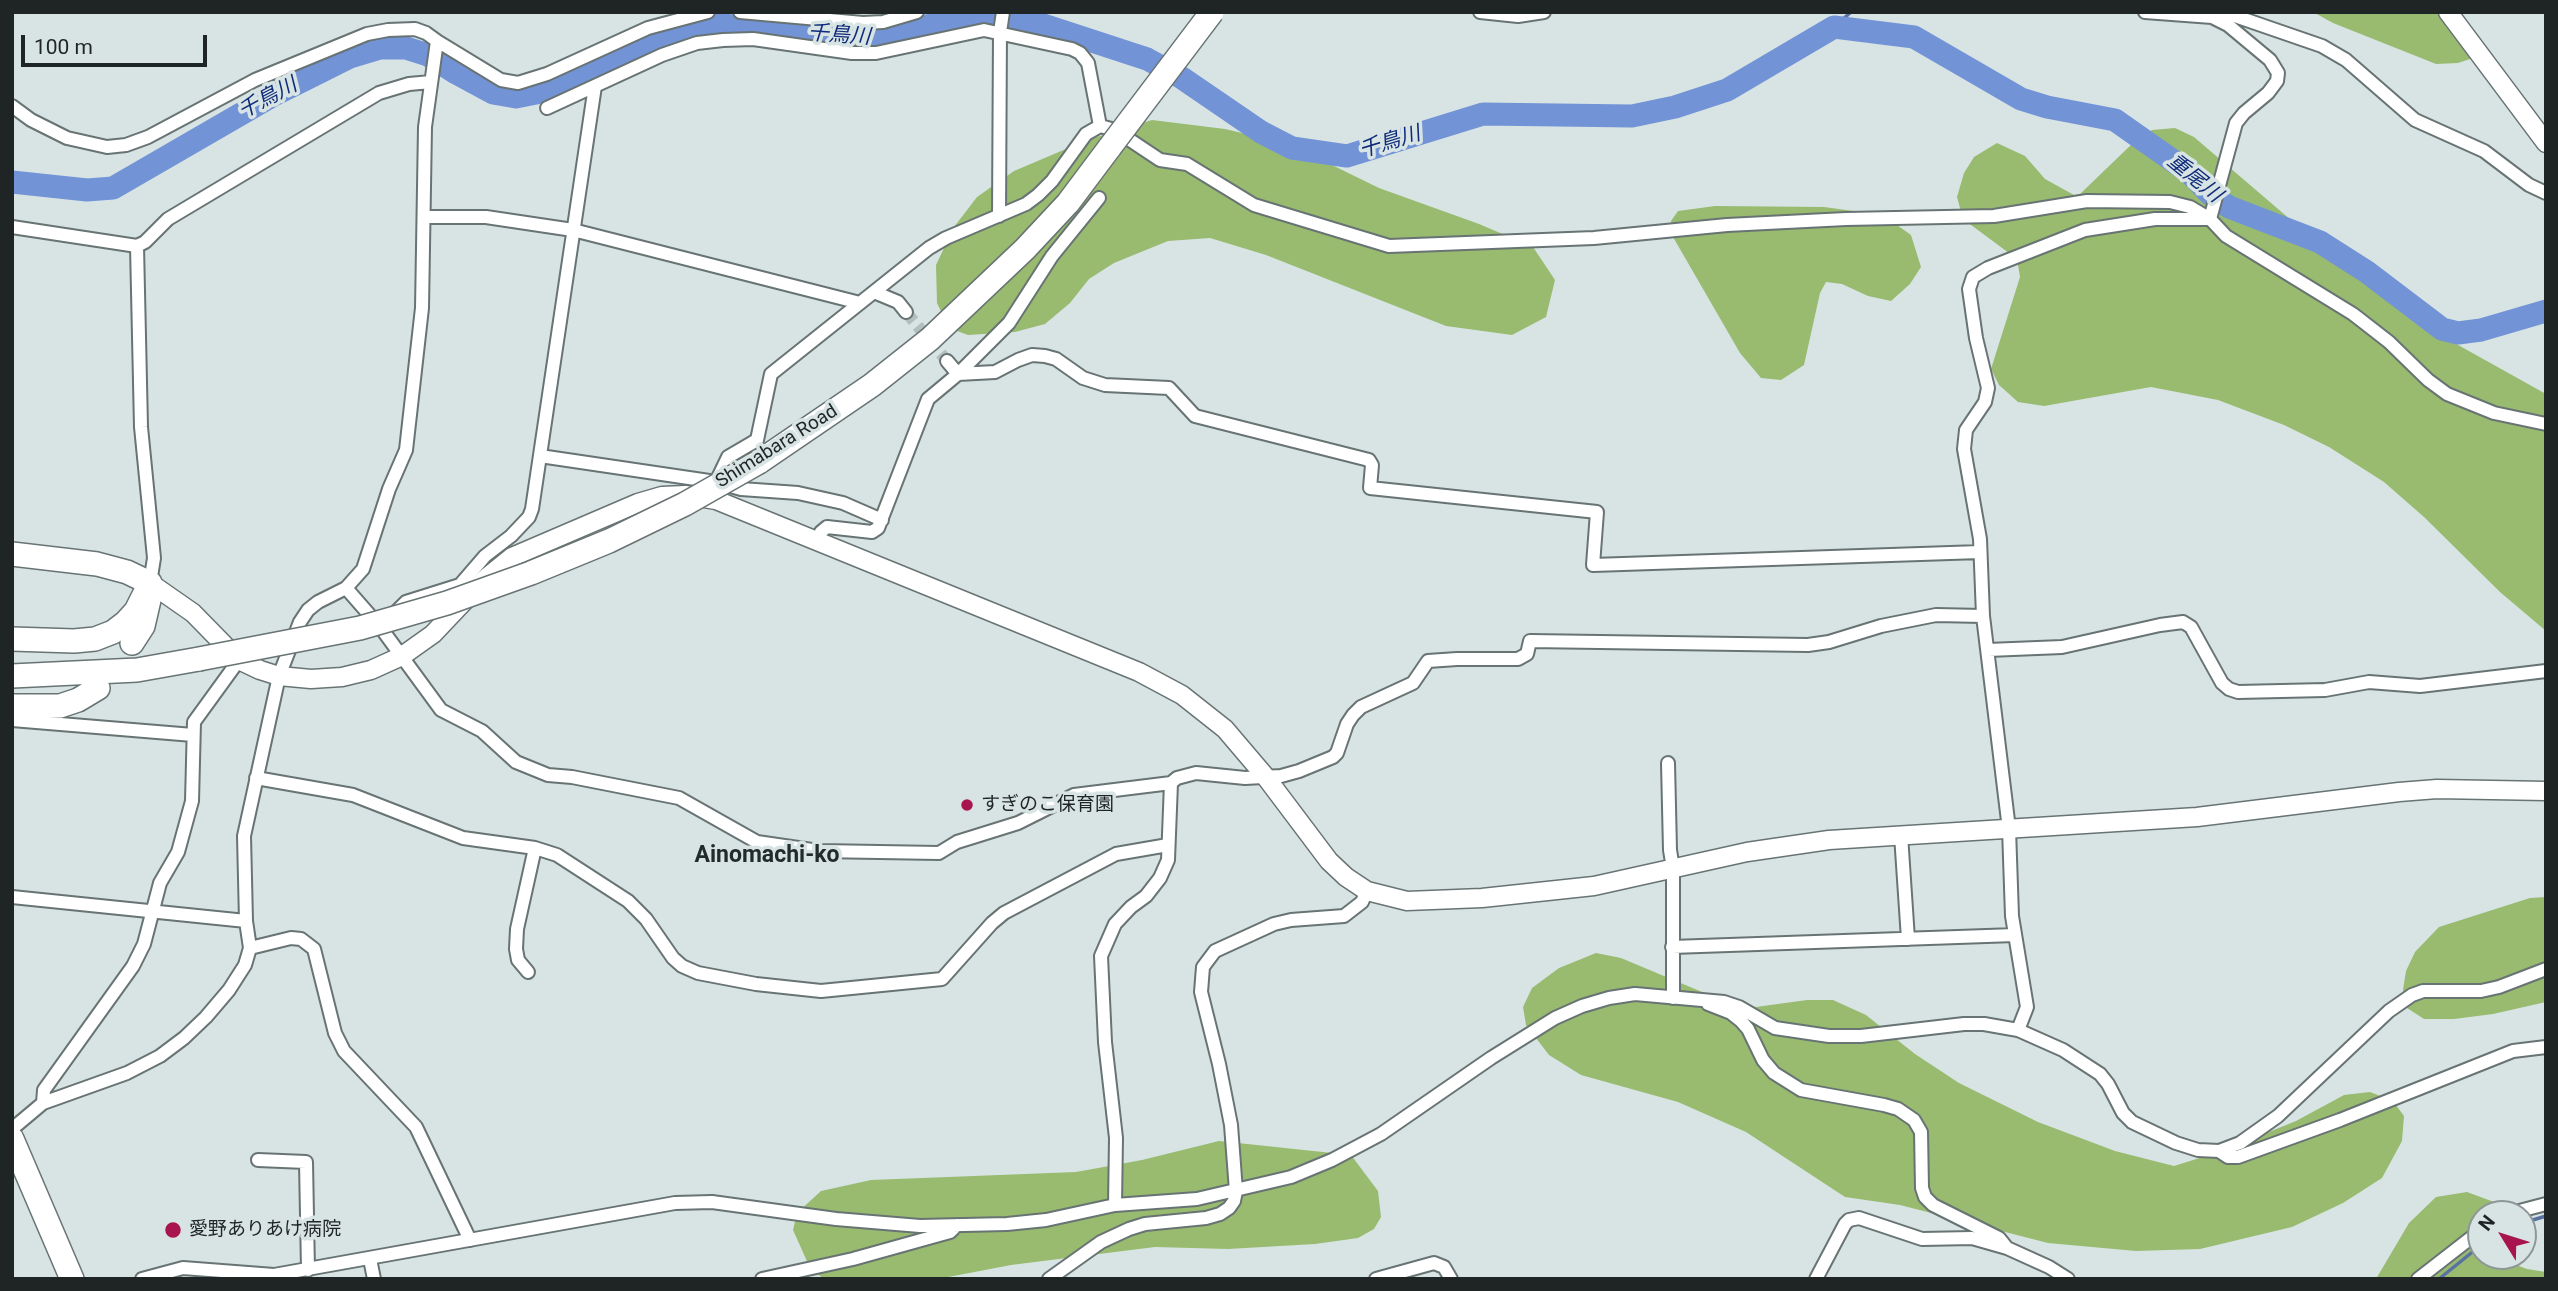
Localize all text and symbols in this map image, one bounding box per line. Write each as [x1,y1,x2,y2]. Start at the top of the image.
scale bar [24,21,210,65]
water label: 千鳥川 [807,21,871,51]
text: 100 m [34,35,93,59]
water label: 千鳥川 [234,73,302,125]
water label: 千鳥川 [1356,122,1424,164]
water label: 重尾川 [2162,149,2226,209]
street label: Shimabara Road [712,400,842,494]
place label: すぎのこ保育園 [981,794,1114,816]
marker: すぎのこ保育園 [959,797,975,813]
district label: Ainomachi-ko [695,842,839,870]
north arrow [2467,1200,2537,1270]
text: N [2473,1211,2500,1235]
place label: 愛野ありあけ病院 [189,1219,341,1241]
marker: 愛野ありあけ病院 [163,1220,183,1240]

